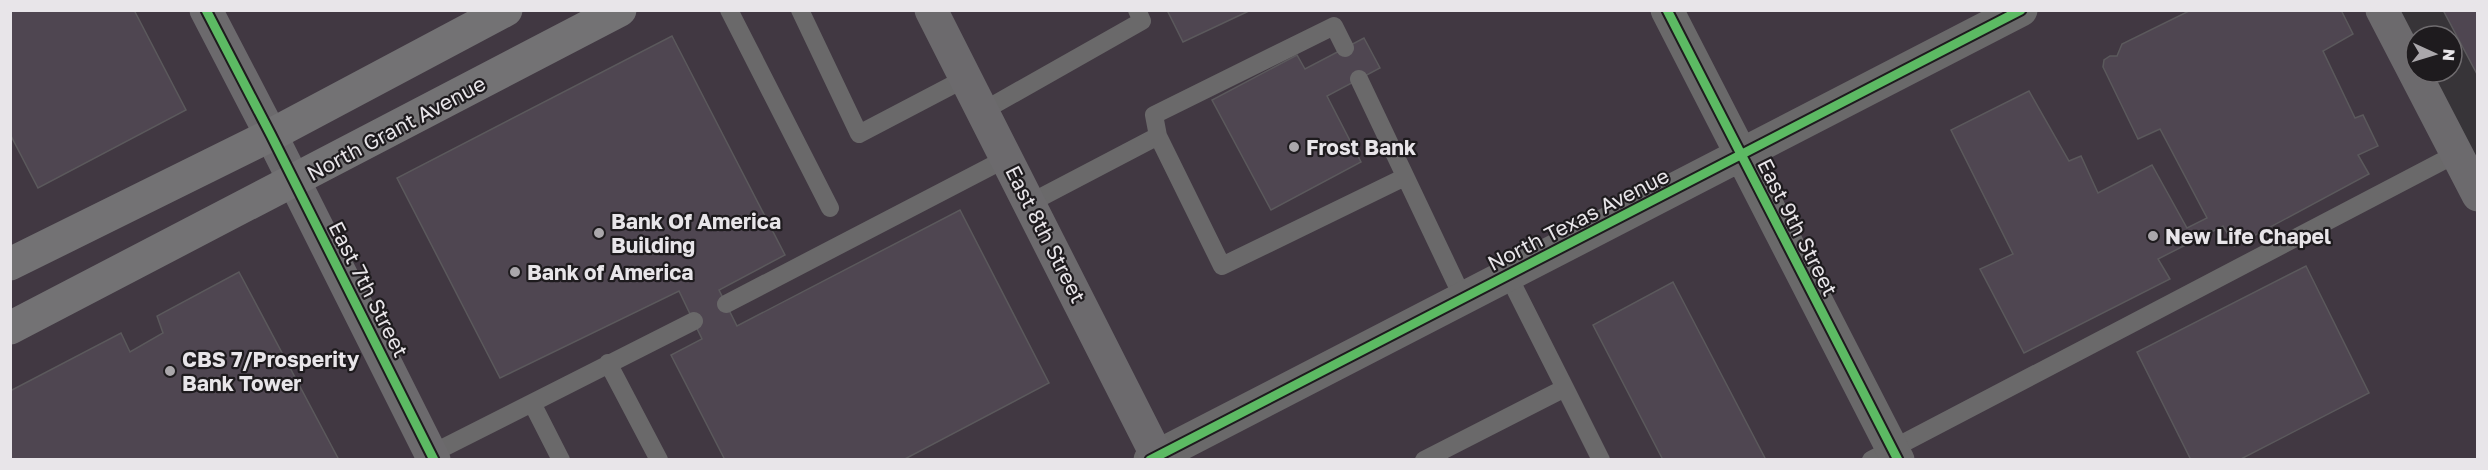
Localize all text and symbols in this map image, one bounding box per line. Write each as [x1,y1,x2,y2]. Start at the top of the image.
north arrow [2404,24,2464,84]
text: N [2439,48,2459,62]
street label: North Grant Avenue [302,70,490,186]
place label: Frost Bank [1306,134,1416,160]
marker: Frost Bank [1287,140,1301,154]
street label: East 9th Street [1752,154,1844,300]
street label: East 8th Street [1000,161,1092,307]
street label: North Texas Avenue [1483,162,1673,276]
place label: Bank Of America Building [611,208,781,258]
street label: East 7th Street [324,217,414,361]
place label: New Life Chapel [2165,223,2331,249]
marker: Bank Of America Building [592,226,606,240]
marker: New Life Chapel [2146,229,2160,243]
place label: Bank of America [527,259,693,285]
marker: Bank of America [508,265,522,279]
place label: CBS 7/Prosperity Bank Tower [182,346,360,396]
marker: CBS 7/Prosperity Bank Tower [163,364,177,378]

